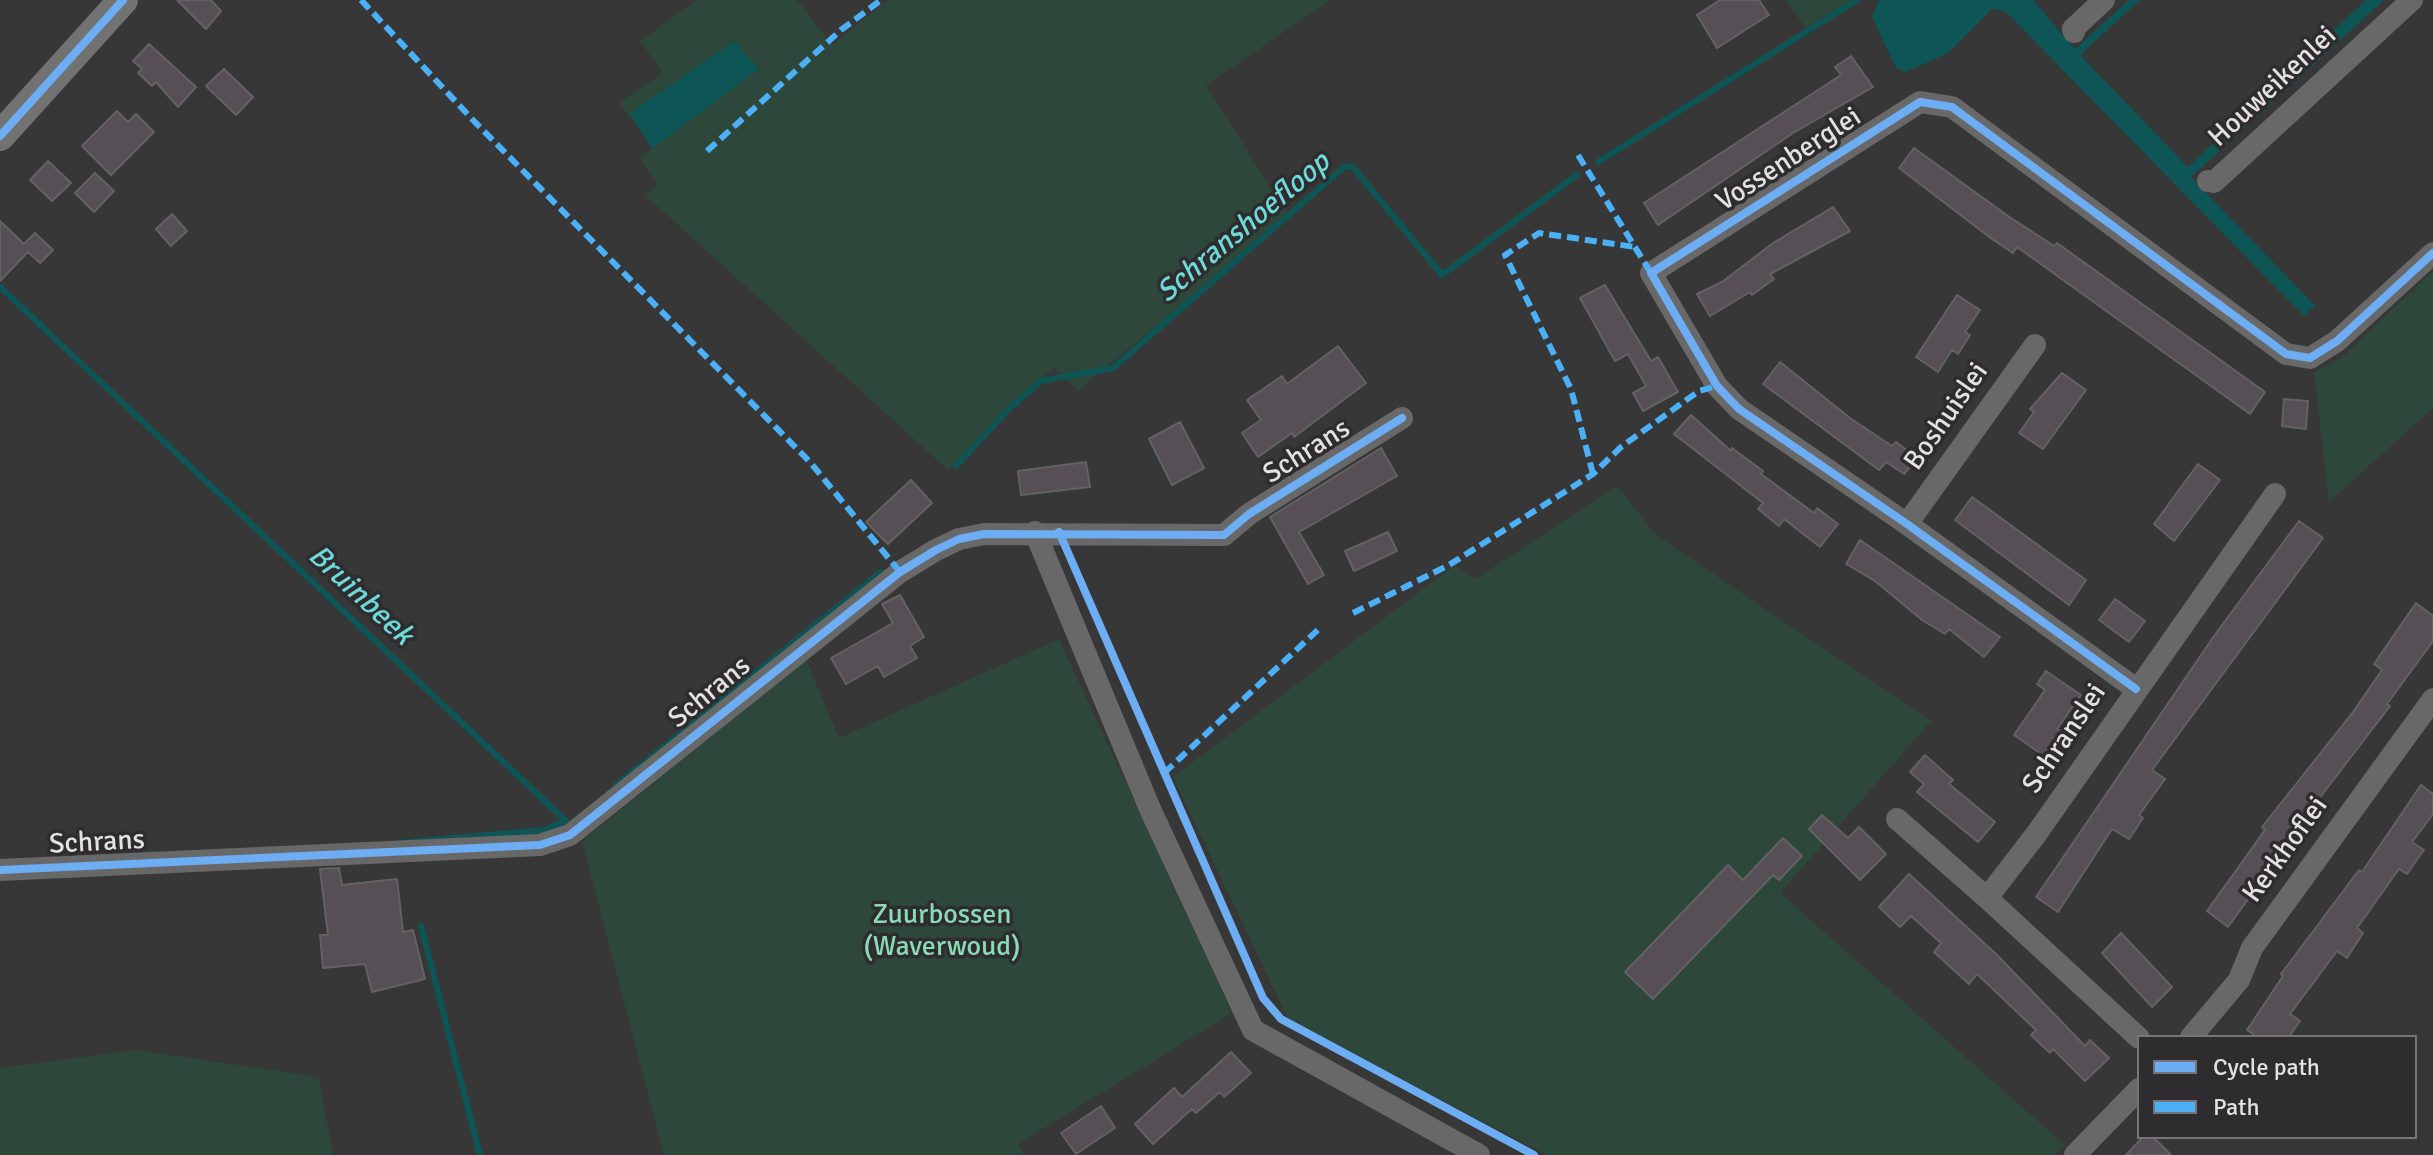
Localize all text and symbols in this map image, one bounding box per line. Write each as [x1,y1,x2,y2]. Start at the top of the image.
street label: Houweikenlei [2202,19,2344,155]
street label: Vossenberglei [1710,101,1868,219]
water label: Schranshoefloop [1150,145,1338,311]
street label: Boshuislei [1898,357,1996,477]
street label: Schrans [1257,412,1357,492]
water label: Bruinbeek [300,538,420,654]
street label: Schrans [662,650,758,736]
street label: Schranslei [2016,678,2114,800]
street label: Kerkhoflei [2236,790,2336,910]
street label: Schrans [48,824,146,862]
park label: Zuurbossen (Waverwoud) [864,899,1020,965]
legend [2137,1035,2417,1139]
text: Cycle path [2213,1052,2320,1082]
text: Path [2213,1092,2259,1122]

